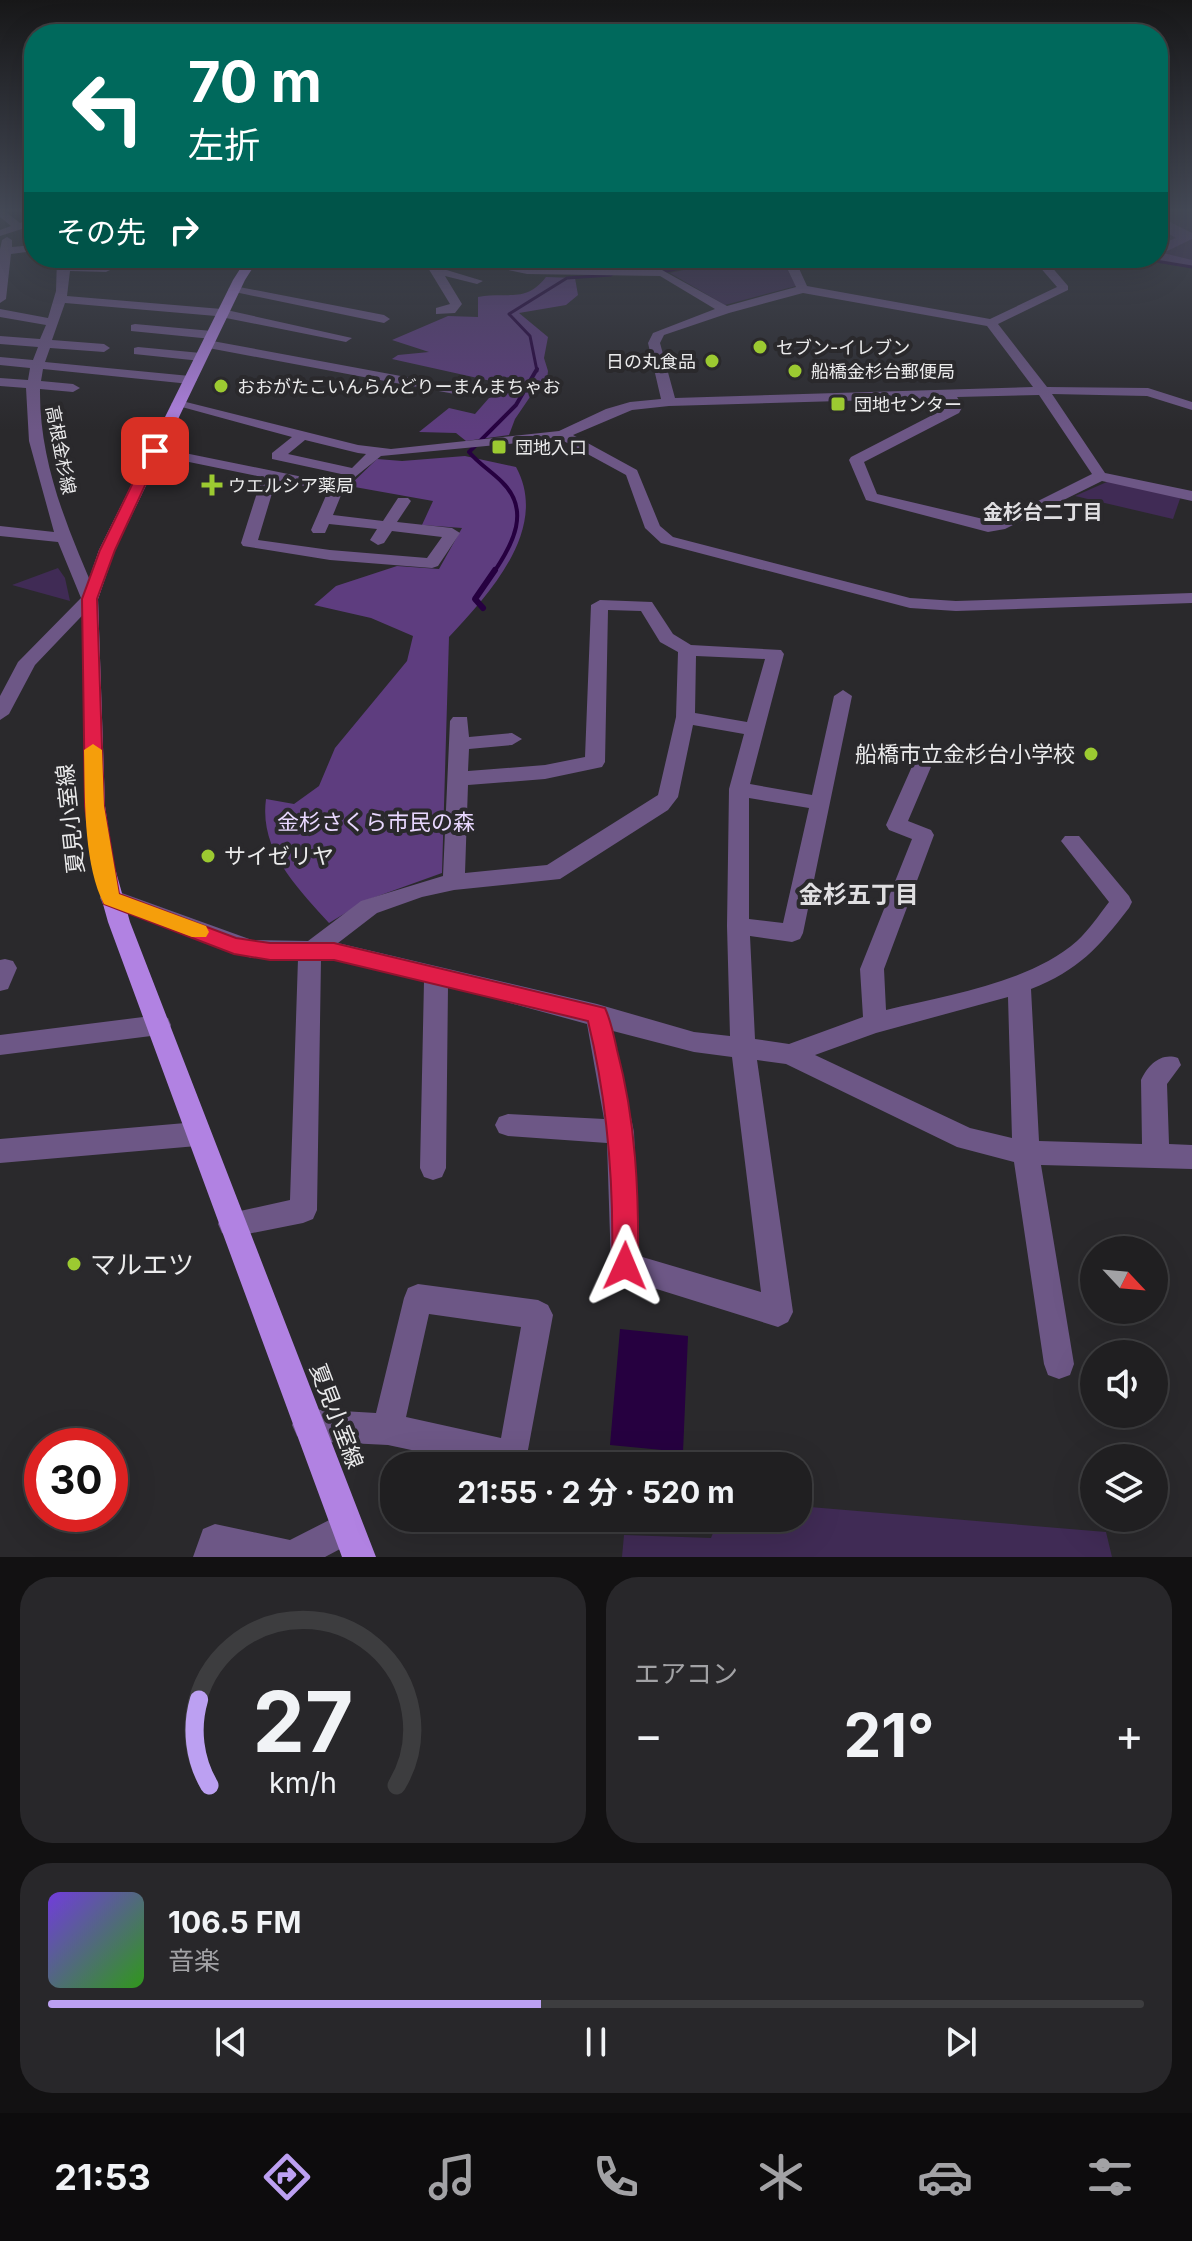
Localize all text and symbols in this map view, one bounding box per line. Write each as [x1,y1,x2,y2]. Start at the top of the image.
text: 70 m [188,48,322,116]
icon: left [56,56,160,160]
text: 左折 [188,123,260,167]
icon: right [162,208,206,252]
text: その先 [56,214,146,250]
place label: セブン-イレブン [776,337,910,358]
marker: セブン-イレブン [751,338,769,356]
place label: 日の丸食品 [606,351,696,372]
marker: 日の丸食品 [703,352,721,370]
place label: 船橋金杉台郵便局 [811,361,955,382]
marker: 船橋金杉台郵便局 [786,362,804,380]
place label: おおがたこいんらんどりーまんまちゃお [237,376,560,397]
marker: おおがたこいんらんどりーまんまちゃお [212,377,230,395]
place label: 団地センター [854,394,962,415]
marker: 団地センター [829,395,847,413]
street label: 高根金杉線 [42,404,80,496]
pin [121,417,189,485]
icon: arrive [133,429,177,473]
place label: 団地入口 [515,437,587,458]
marker: 団地入口 [490,438,508,456]
place label: ウエルシア薬局 [228,475,354,496]
marker: ウエルシア薬局 [203,476,221,494]
district label: 金杉台二丁目 [983,500,1103,524]
place label: 船橋市立金杉台小学校 [855,741,1075,767]
marker: 船橋市立金杉台小学校 [1082,745,1100,763]
street label: 夏見小室線 [51,763,89,875]
park label: 金杉さくら市民の森 [277,809,475,835]
place label: サイゼリヤ [224,843,334,869]
marker: サイゼリヤ [199,847,217,865]
district label: 金杉五丁目 [799,880,919,909]
position arrow [583,1224,667,1308]
north arrow [1080,1236,1168,1324]
map controls [1080,1236,1168,1532]
place label: マルエツ [90,1249,194,1280]
marker: マルエツ [65,1255,83,1273]
button: sound [1080,1340,1168,1428]
street label: 夏見小室線 [305,1360,369,1472]
speed limit sign: 30 [24,1428,128,1532]
button: layers [1080,1444,1168,1532]
text: 21:55 · 2 分 · 520 m [457,1474,735,1510]
text: エアコン [634,1658,738,1689]
text: 27 [253,1671,353,1772]
text: 21° [843,1699,935,1771]
text: − [634,1708,663,1762]
text: + [1115,1708,1144,1762]
text: km/h [269,1765,337,1800]
text: 106.5 FM [168,1904,301,1940]
text: 音楽 [168,1945,220,1976]
icon: previous [209,2020,253,2064]
icon: pause [574,2020,618,2064]
icon: next [939,2020,983,2064]
icon: directions [259,2149,315,2205]
icon: music [424,2149,480,2205]
icon: phone [588,2149,644,2205]
icon: climate [753,2149,809,2205]
icon: car [917,2149,973,2205]
icon: filters [1082,2149,1138,2205]
text: 21:53 [54,2155,151,2199]

